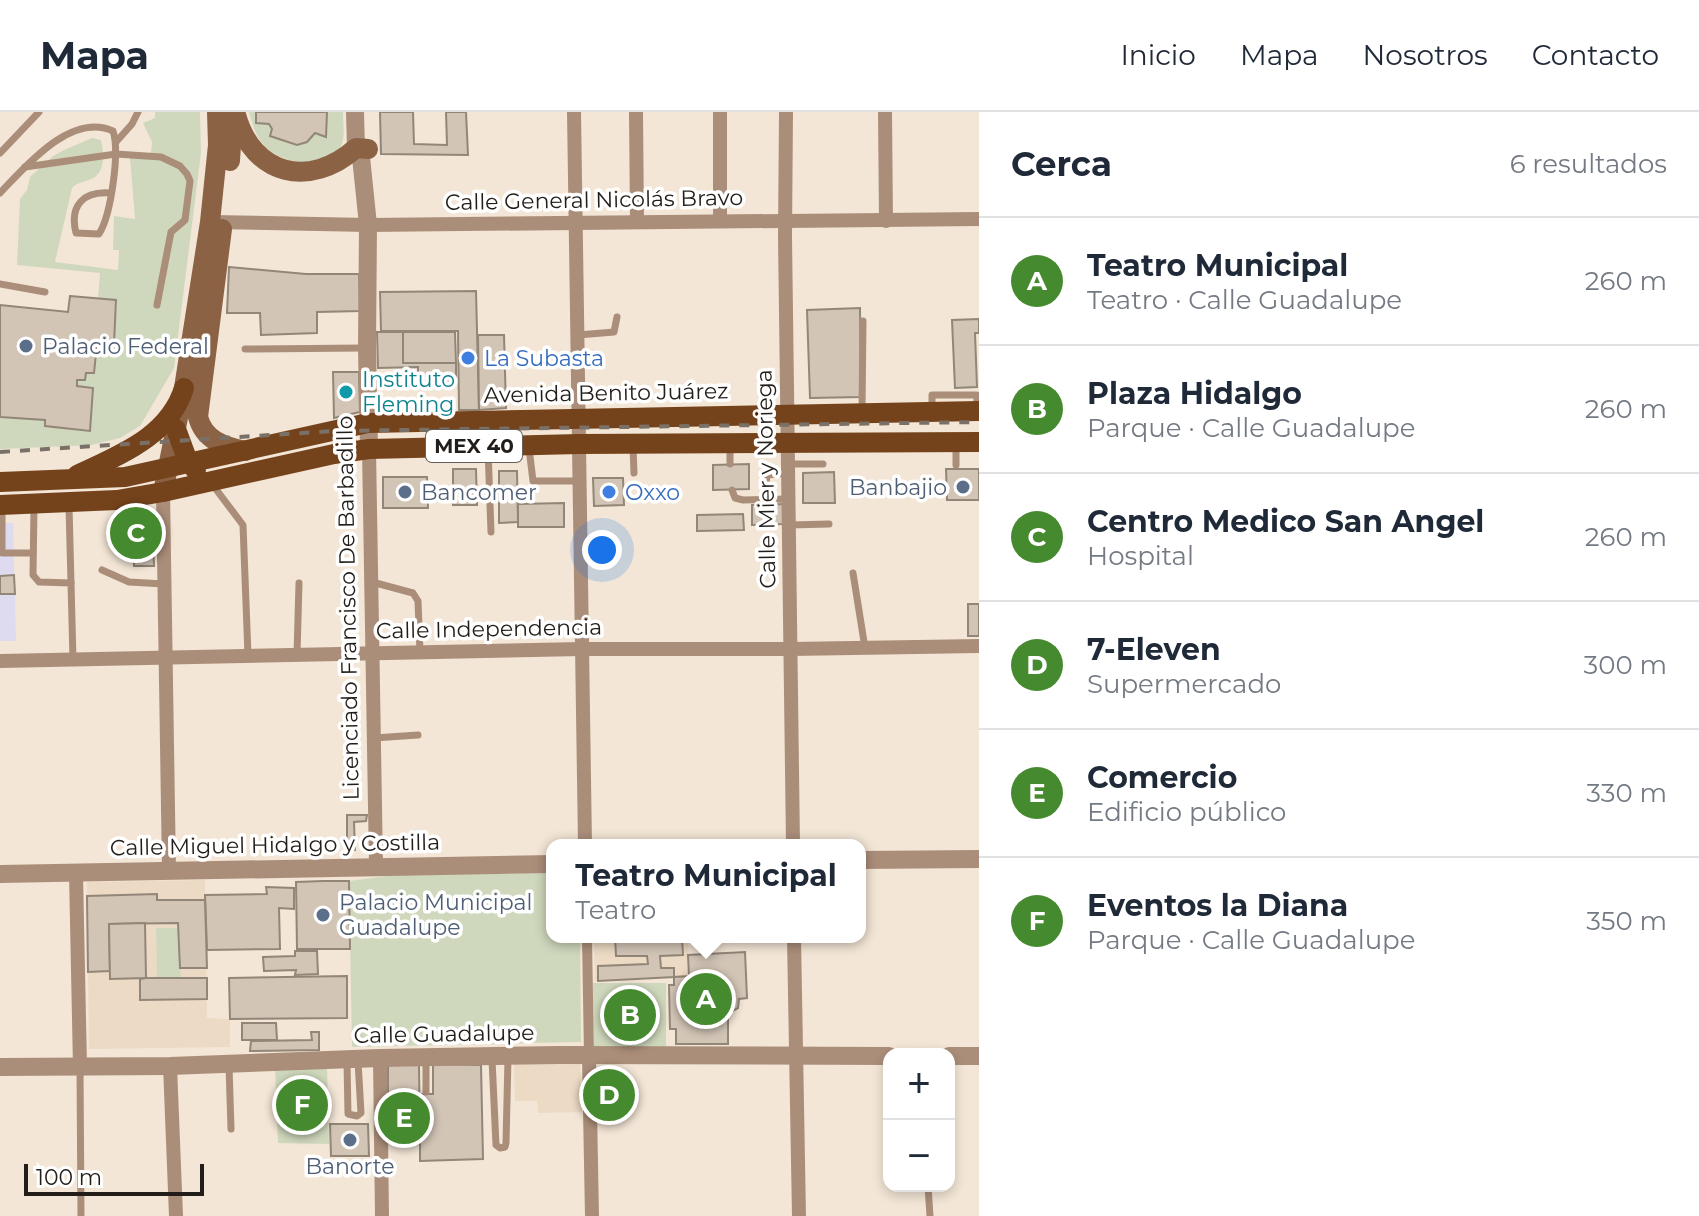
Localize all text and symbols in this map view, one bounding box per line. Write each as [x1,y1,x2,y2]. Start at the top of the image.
text: Mapa [40,32,149,79]
text: Inicio [1120,38,1196,72]
text: Mapa [1240,38,1319,72]
text: Nosotros [1363,38,1488,72]
text: Contacto [1532,38,1659,72]
text: Cerca [1011,143,1112,185]
text: 6 resultados [1510,148,1667,180]
street label: Calle General Nicolás Bravo [445,184,743,216]
text: Teatro Municipal [1087,247,1348,284]
text: A [1027,265,1047,297]
text: 260 m [1585,265,1667,297]
text: Teatro · Calle Guadalupe [1087,284,1402,316]
place label: Palacio Federal [42,333,209,360]
marker: Palacio Federal [17,337,35,355]
place label: La Subasta [484,345,604,372]
marker: La Subasta [459,349,477,367]
place label: Instituto Fleming [362,366,455,418]
street label: Calle Mier y Noriega [751,369,781,589]
text: Plaza Hidalgo [1087,375,1302,412]
street label: Avenida Benito Juárez [483,377,729,409]
marker: Instituto Fleming [337,383,355,401]
text: B [1027,393,1047,425]
text: 260 m [1585,393,1667,425]
text: Parque · Calle Guadalupe [1087,412,1415,444]
street label: Licenciado Francisco De Barbadillo [331,415,365,801]
road number: MEX 40 [426,430,522,462]
place label: Banbajio [849,474,947,501]
marker: Banbajio [954,478,972,496]
place label: Bancomer [421,479,537,506]
place label: Oxxo [625,479,680,506]
marker: Bancomer [396,483,414,501]
marker: Oxxo [600,483,618,501]
pin: C [110,503,162,563]
text: Centro Medico San Angel [1087,503,1484,540]
text: C [1028,521,1046,553]
text: 260 m [1585,521,1667,553]
your location [582,530,622,570]
text: Hospital [1087,540,1194,572]
street label: Calle Independencia [376,614,602,644]
text: 7-Eleven [1087,631,1221,668]
text: D [1026,649,1048,681]
text: 300 m [1584,649,1667,681]
text: Supermercado [1087,668,1281,700]
text: Comercio [1087,759,1237,796]
text: E [1028,777,1046,809]
text: 330 m [1586,777,1667,809]
text: Edificio público [1087,796,1286,828]
street label: Calle Miguel Hidalgo y Costilla [110,829,440,861]
popup [546,839,866,943]
text: Teatro Municipal [575,857,837,894]
text: Eventos la Diana [1087,887,1348,924]
place label: Palacio Municipal Guadalupe [339,889,533,941]
text: Teatro [575,894,656,926]
text: F [1029,905,1045,937]
text: 350 m [1586,905,1667,937]
marker: Palacio Municipal Guadalupe [314,906,332,924]
text: Parque · Calle Guadalupe [1087,924,1415,956]
pin: A [680,969,732,1029]
pin: B [604,985,656,1045]
street label: Calle Guadalupe [353,1019,535,1049]
map controls [883,1048,955,1192]
button: + [883,1048,955,1120]
pin: D [583,1065,635,1125]
pin: F [276,1075,328,1135]
pin: E [378,1088,430,1148]
button: − [883,1120,955,1192]
marker: Banorte [341,1131,359,1149]
place label: Banorte [305,1153,395,1180]
scale bar [24,1160,204,1196]
text: 100 m [36,1164,102,1191]

